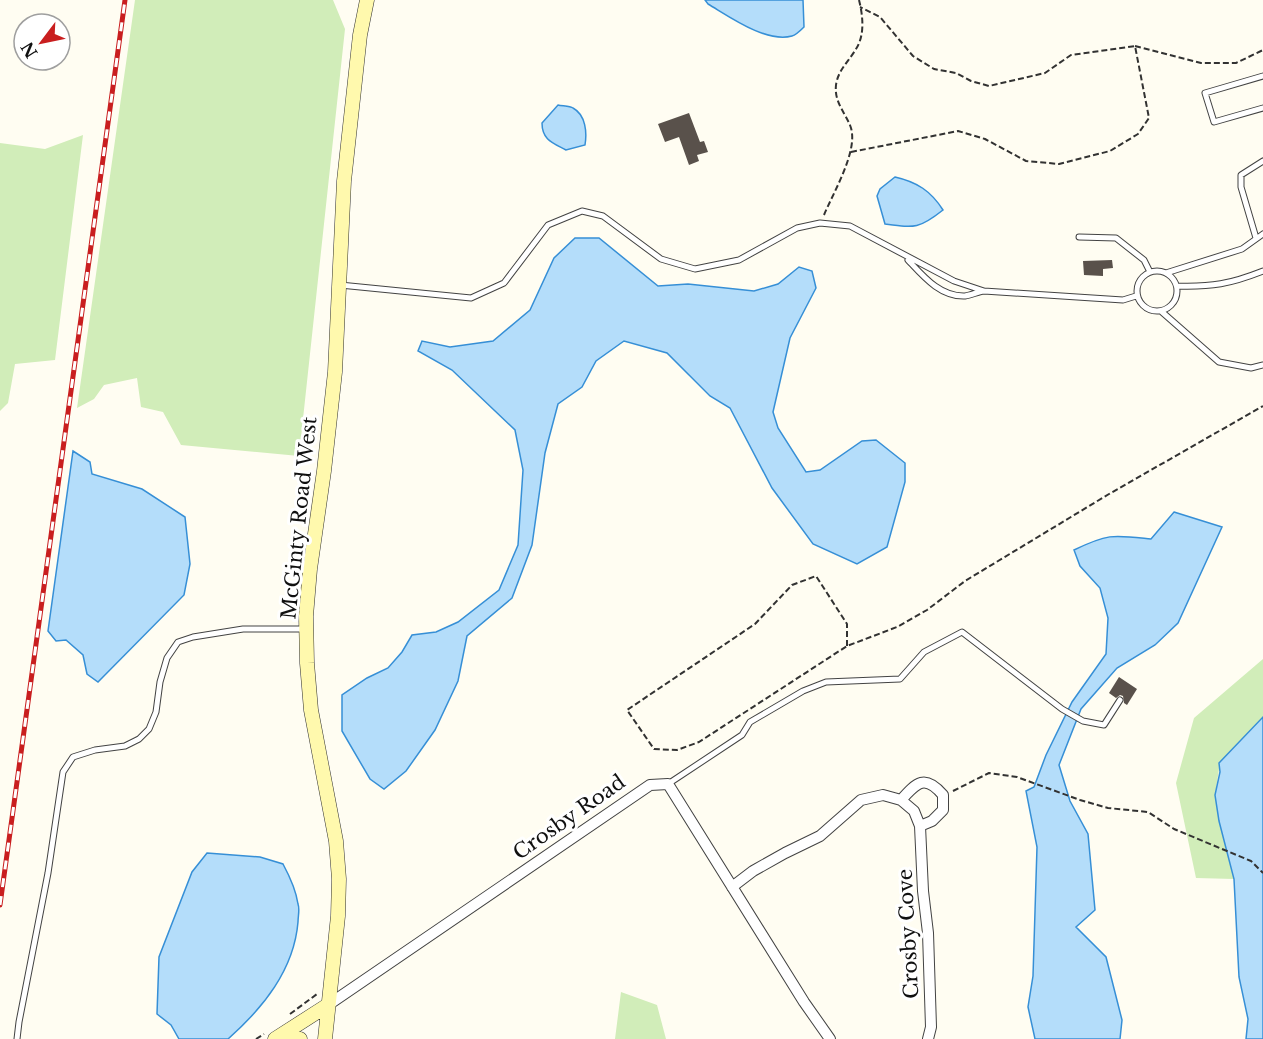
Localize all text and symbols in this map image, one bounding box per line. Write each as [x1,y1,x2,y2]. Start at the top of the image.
north arrow [12,12,72,72]
text: N [17,38,42,62]
street label: McGinty Road West [276,415,322,621]
street label: Crosby Road [508,769,630,865]
street label: Crosby Cove [893,868,923,1000]

